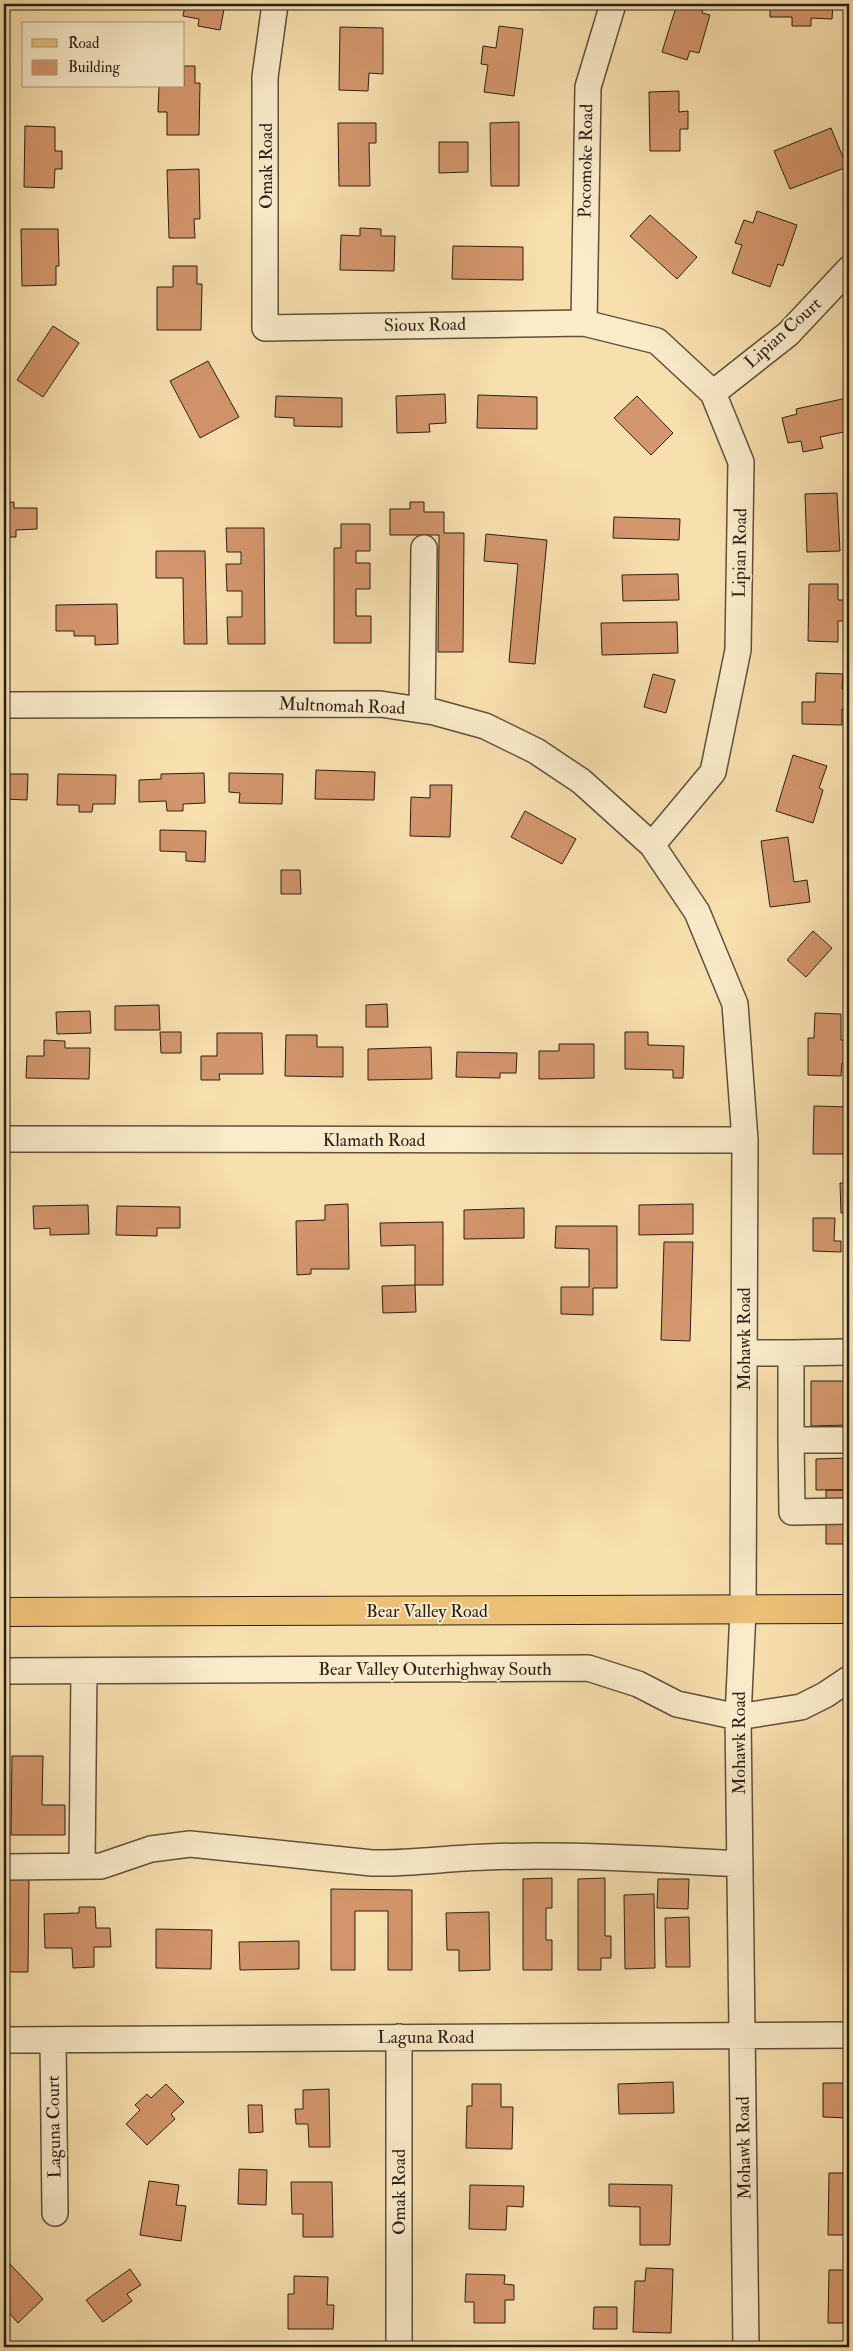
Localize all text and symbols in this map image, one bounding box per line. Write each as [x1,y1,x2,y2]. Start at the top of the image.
legend [22,22,185,88]
text: Road [68,34,100,53]
text: Building [68,58,120,77]
street label: Pocomoke Road [574,104,598,218]
street label: Omak Road [255,123,278,209]
street label: Lipian Court [740,292,826,374]
street label: Sioux Road [384,313,466,337]
street label: Lipian Road [728,508,752,598]
street label: Multnomah Road [278,692,406,720]
street label: Klamath Road [323,1129,425,1152]
street label: Mohawk Road [733,1287,756,1391]
street label: Bear Valley Road [366,1600,488,1623]
street label: Bear Valley Outerhighway South [318,1658,552,1681]
street label: Mohawk Road [728,1691,751,1795]
street label: Laguna Road [378,2026,475,2049]
street label: Laguna Court [42,2075,66,2179]
street label: Mohawk Road [732,2096,756,2200]
street label: Omak Road [388,2149,411,2235]

